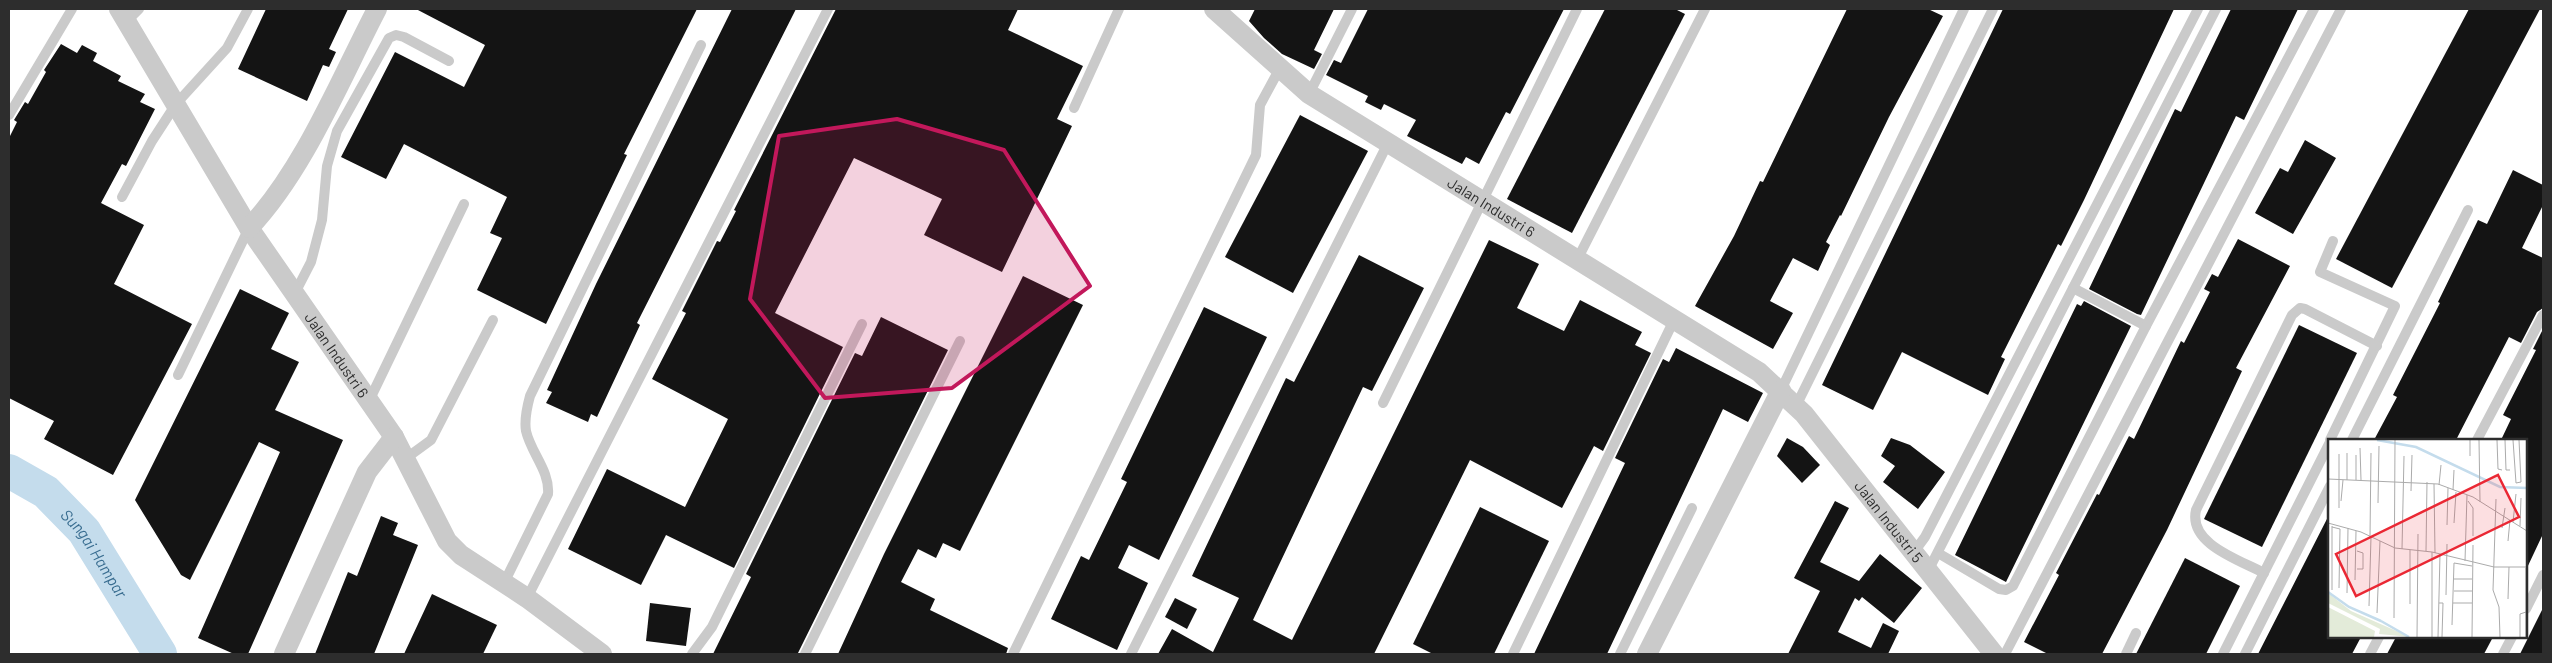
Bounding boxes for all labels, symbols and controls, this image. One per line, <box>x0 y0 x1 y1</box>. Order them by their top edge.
street label: Jalan Industri 6 <box>1444 173 1539 241</box>
street label: Jalan Industri 6 <box>301 309 373 401</box>
inset map <box>2328 439 2527 638</box>
street label: Jalan Industri 5 <box>1851 477 1927 566</box>
water label: Sungai Hampar <box>58 504 133 602</box>

